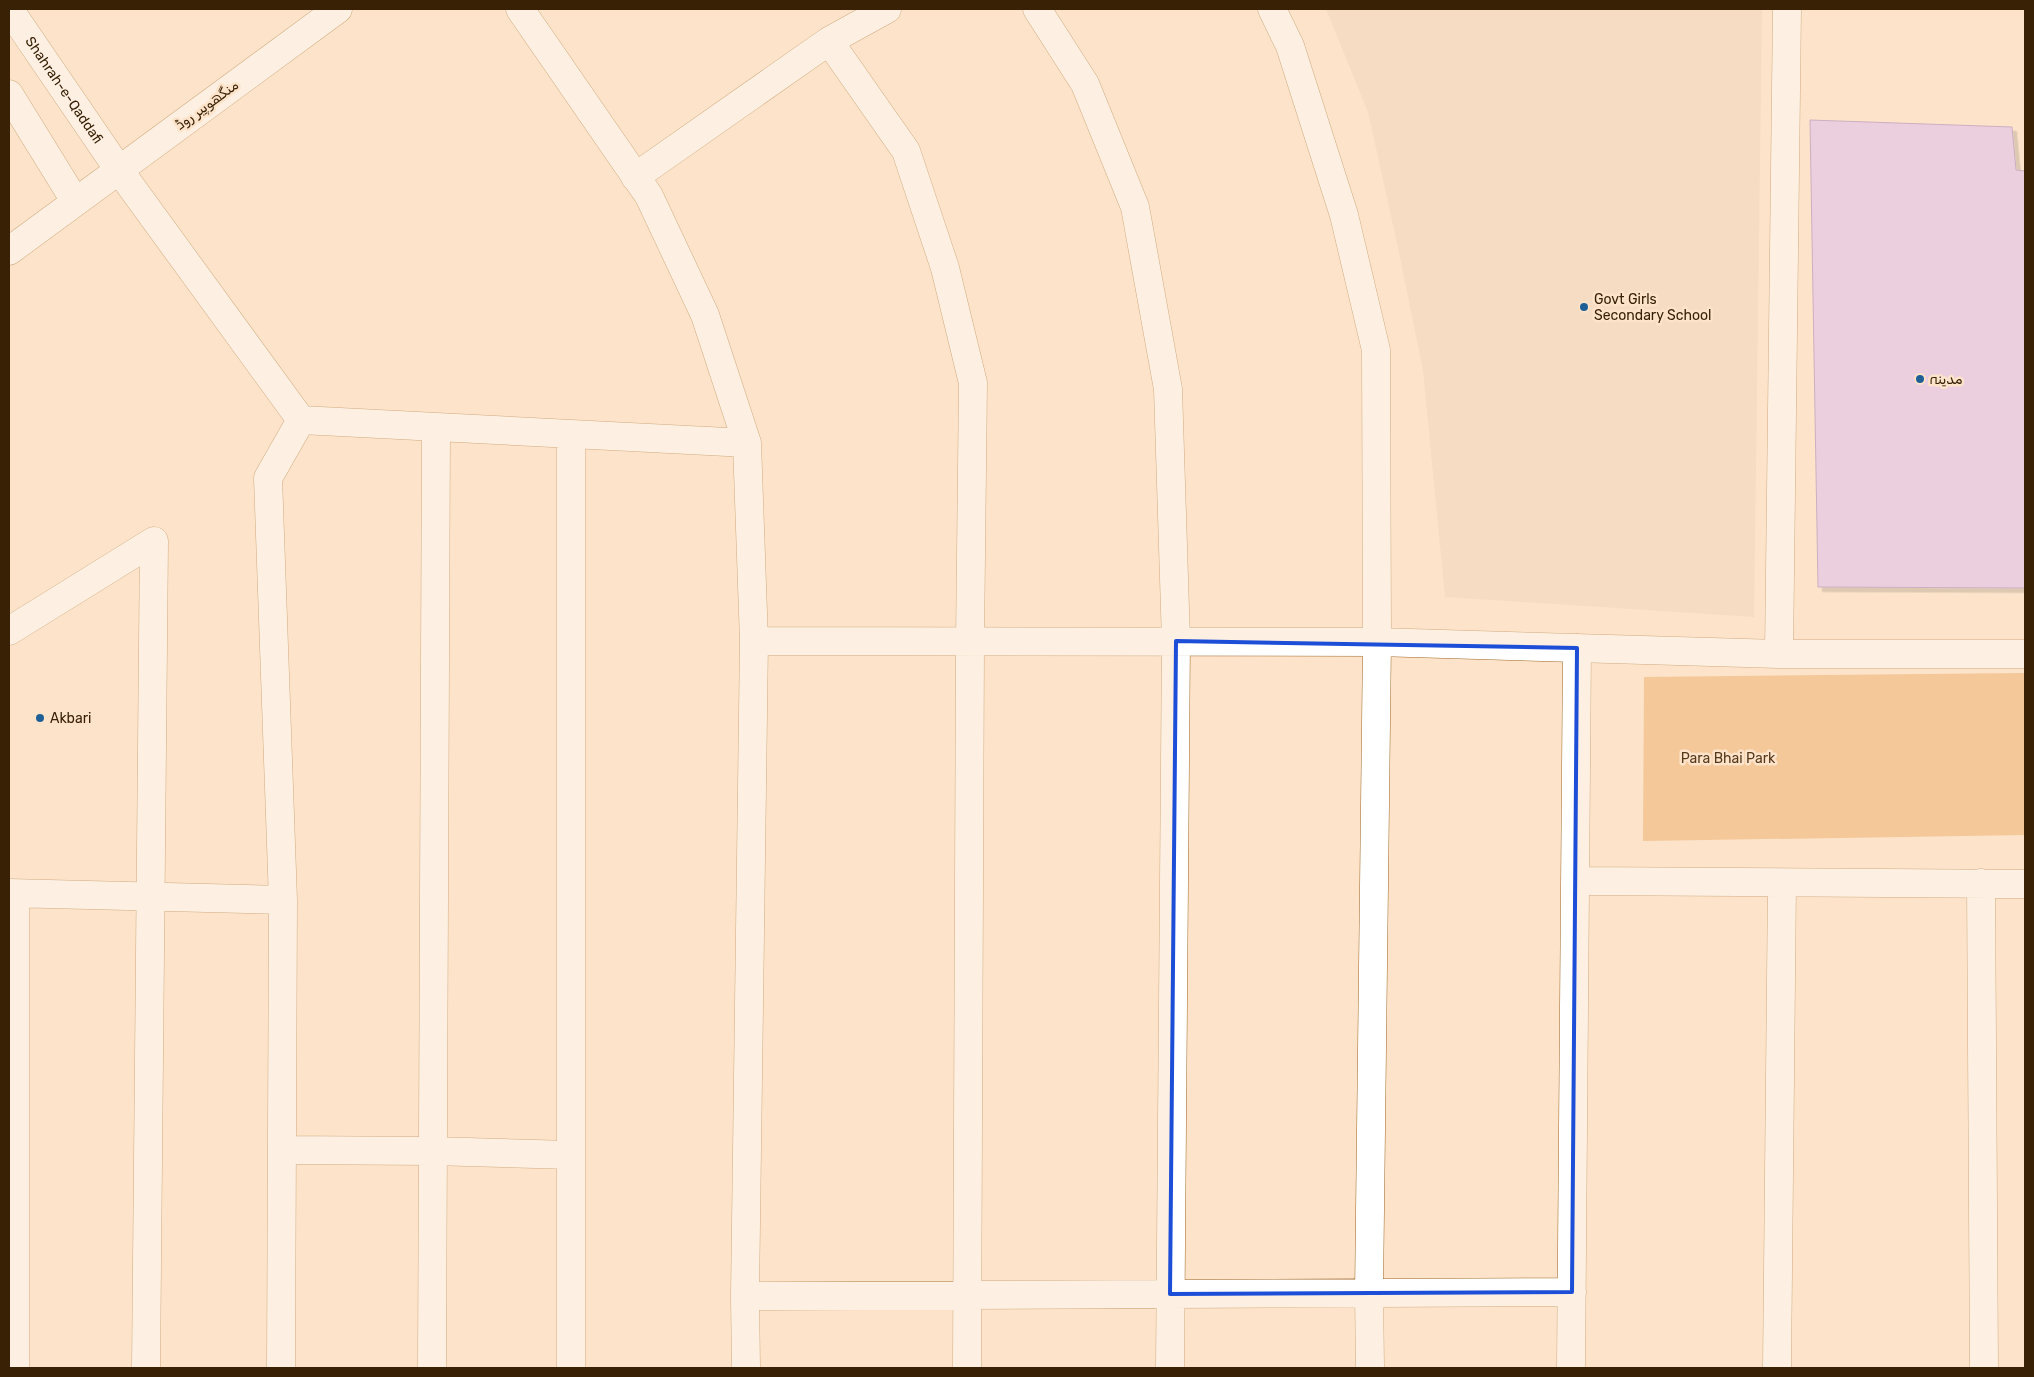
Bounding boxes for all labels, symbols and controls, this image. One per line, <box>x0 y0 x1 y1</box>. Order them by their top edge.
street label: Shahrah-e-Qaddafi <box>22 33 107 147</box>
street label: منگھوپیر روڈ <box>172 76 243 134</box>
place label: Govt Girls Secondary School <box>1594 291 1711 324</box>
marker: Govt Girls Secondary School <box>1578 301 1590 313</box>
place label: مدینہ <box>1930 371 1963 388</box>
marker: مدینہ <box>1914 373 1926 385</box>
place label: Akbari <box>50 710 91 727</box>
marker: Akbari <box>34 712 46 724</box>
park label: Para Bhai Park <box>1681 750 1776 767</box>

